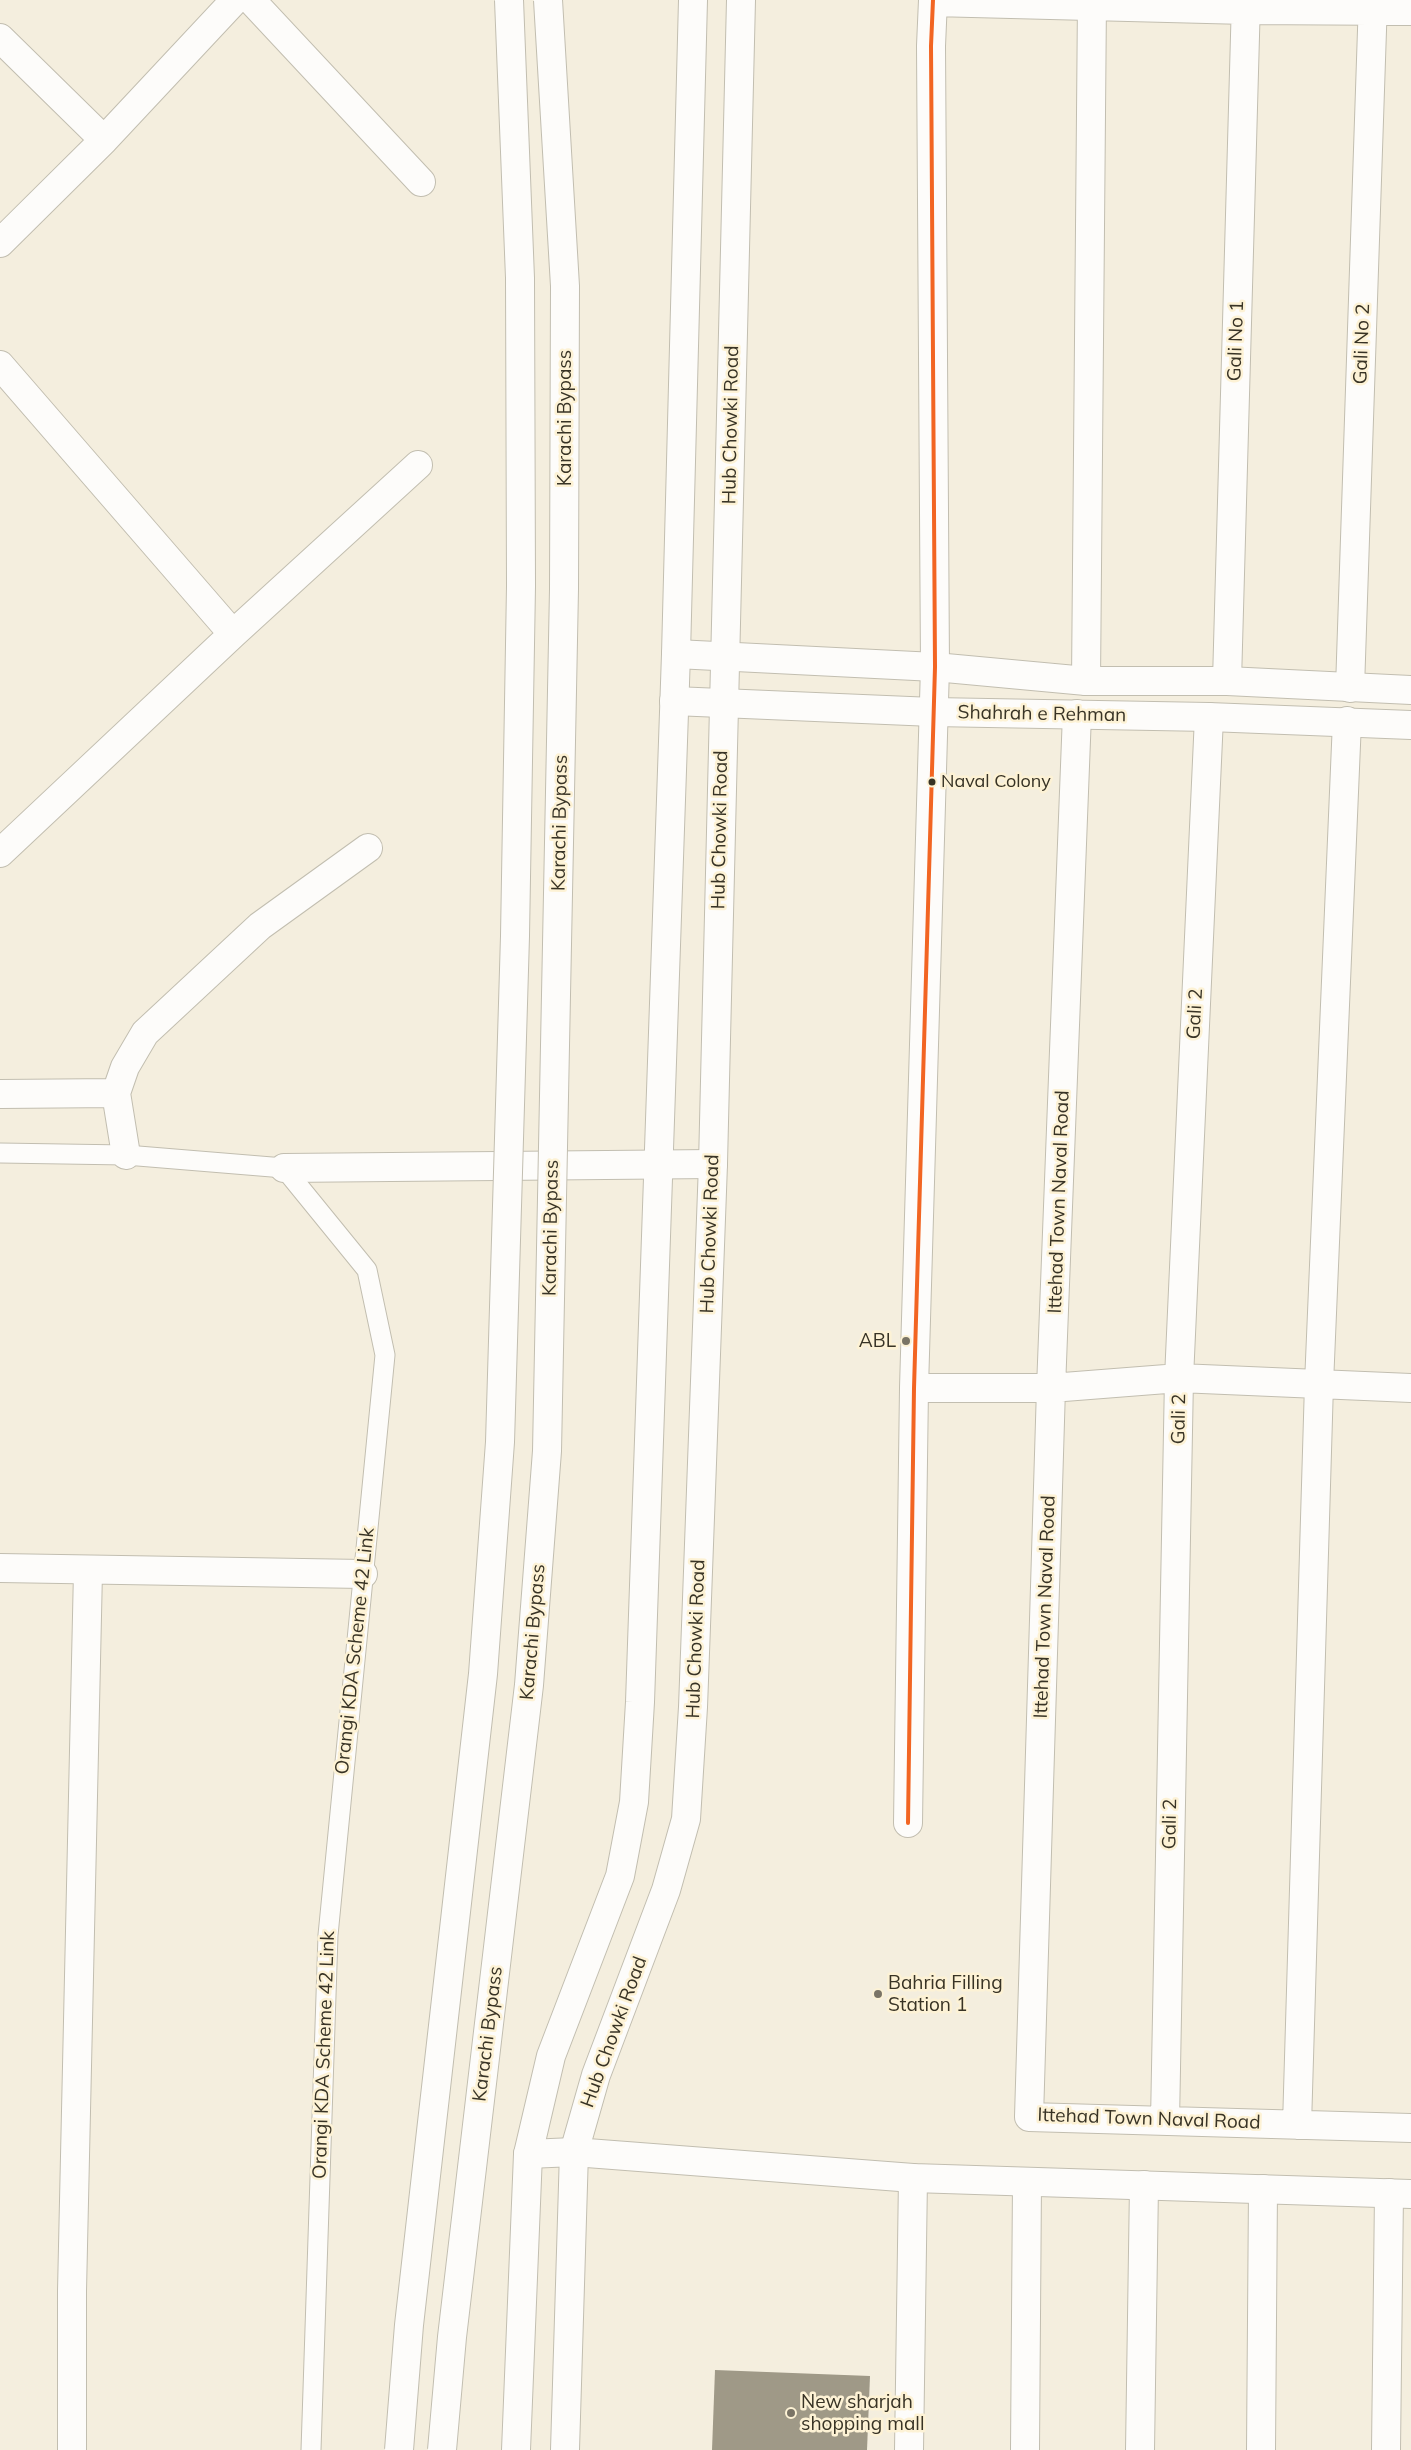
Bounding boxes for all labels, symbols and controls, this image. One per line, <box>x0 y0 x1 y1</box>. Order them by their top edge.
street label: Gali No 1 <box>1223 300 1249 382</box>
street label: Gali No 2 <box>1349 303 1375 385</box>
street label: Hub Chowki Road <box>718 345 744 505</box>
street label: Karachi Bypass <box>554 350 576 486</box>
street label: Shahrah e Rehman <box>957 701 1127 727</box>
street label: Hub Chowki Road <box>707 750 733 910</box>
street label: Karachi Bypass <box>547 755 573 891</box>
place label: Naval Colony <box>941 771 1051 793</box>
marker: Naval Colony <box>927 777 937 787</box>
street label: Gali 2 <box>1182 988 1208 1040</box>
street label: Ittehad Town Naval Road <box>1044 1090 1074 1314</box>
street label: Hub Chowki Road <box>696 1154 724 1314</box>
street label: Karachi Bypass <box>538 1160 564 1296</box>
place label: ABL <box>859 1330 896 1352</box>
marker: ABL <box>900 1335 912 1347</box>
street label: Gali 2 <box>1167 1393 1191 1445</box>
street label: Ittehad Town Naval Road <box>1030 1495 1060 1719</box>
street label: Orangi KDA Scheme 42 Link <box>331 1526 379 1776</box>
street label: Hub Chowki Road <box>682 1559 710 1719</box>
street label: Karachi Bypass <box>516 1563 550 1701</box>
street label: Gali 2 <box>1158 1798 1182 1850</box>
street label: Orangi KDA Scheme 42 Link <box>308 1931 340 2179</box>
street label: Hub Chowki Road <box>576 1953 652 2111</box>
street label: Karachi Bypass <box>468 1965 508 2103</box>
place label: Bahria Filling Station 1 <box>888 1972 1003 2016</box>
marker: Bahria Filling Station 1 <box>872 1988 884 2000</box>
street label: Ittehad Town Naval Road <box>1037 2104 1261 2134</box>
place label: New sharjah shopping mall <box>801 2391 924 2435</box>
marker: New sharjah shopping mall <box>785 2407 797 2419</box>

